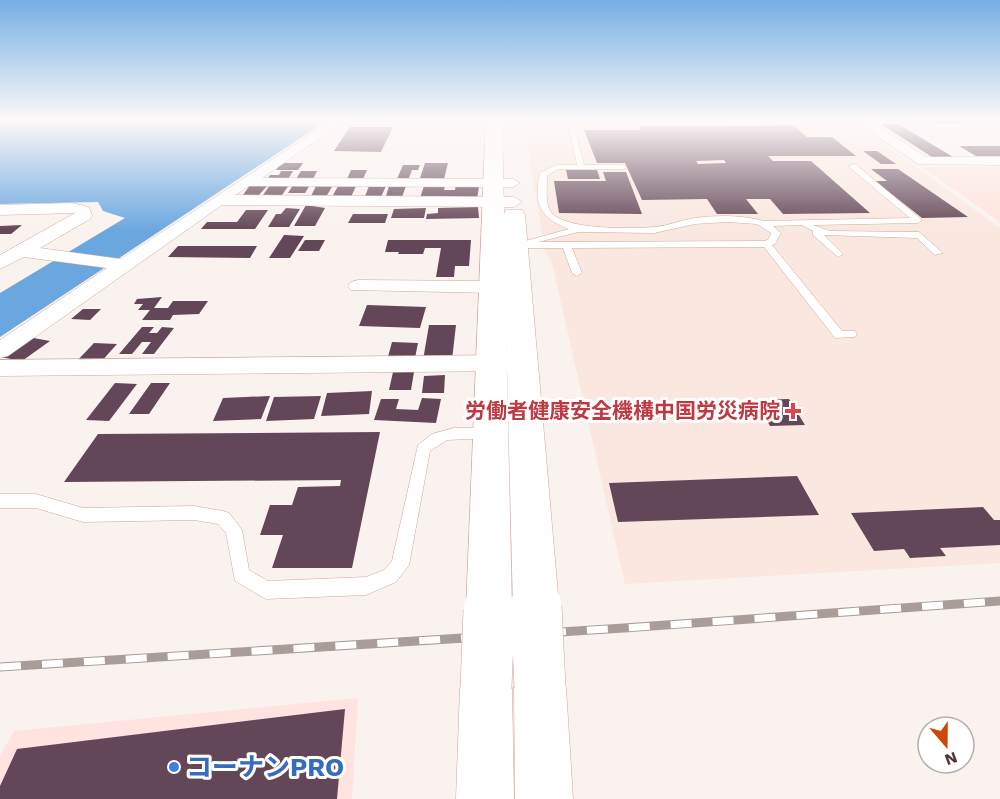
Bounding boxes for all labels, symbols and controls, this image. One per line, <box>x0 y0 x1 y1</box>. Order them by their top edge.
place label: 労働者健康安全機構中国労災病院 <box>465 398 780 423</box>
marker: 労働者健康安全機構中国労災病院 <box>784 402 802 420</box>
north arrow <box>916 715 976 775</box>
text: N <box>942 748 960 770</box>
place label: コーナンPRO <box>186 752 344 782</box>
marker: コーナンPRO <box>167 760 181 774</box>

